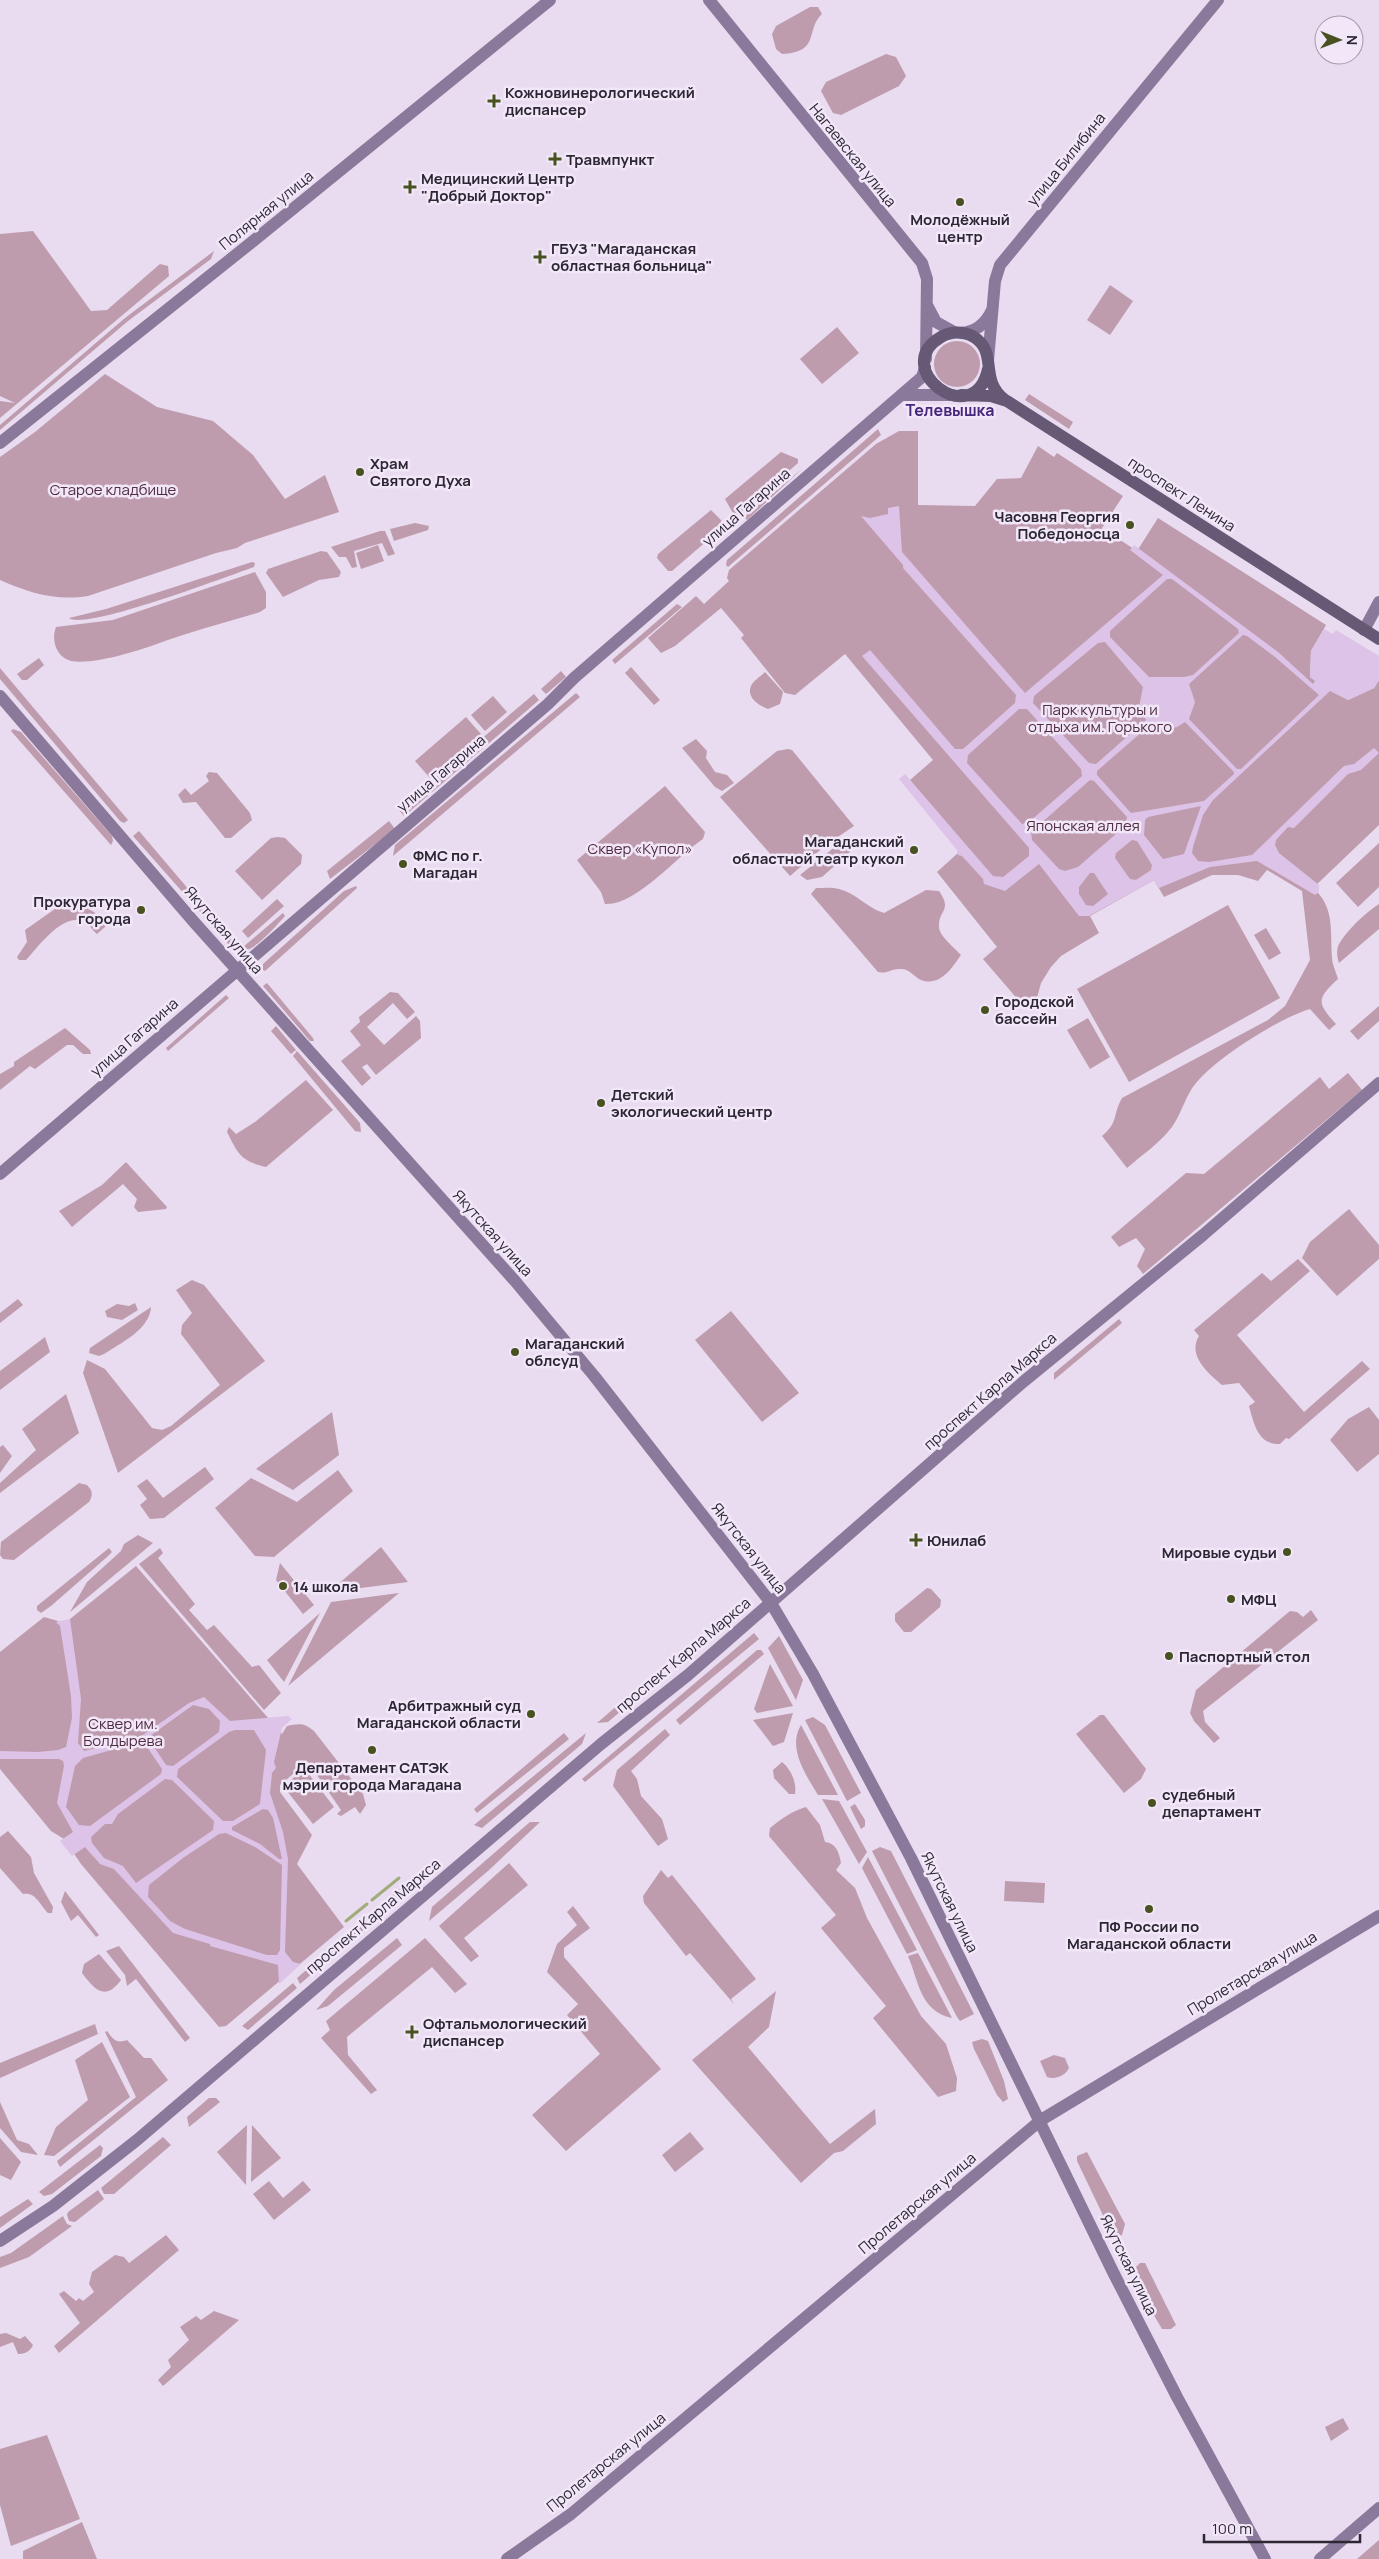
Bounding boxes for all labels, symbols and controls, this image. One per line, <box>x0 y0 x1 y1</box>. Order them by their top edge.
north arrow <box>1314 15 1364 65</box>
text: N <box>1343 35 1362 45</box>
place label: Кожновинерологический диспансер <box>505 82 695 120</box>
marker: Кожновинерологический диспансер <box>487 94 501 108</box>
street label: Нагаевская улица <box>805 99 901 211</box>
street label: улица Билибина <box>1022 108 1110 210</box>
place label: Травмпункт <box>566 149 654 170</box>
marker: Травмпункт <box>548 152 562 166</box>
street label: Полярная улица <box>214 165 318 255</box>
place label: Медицинский Центр "Добрый Доктор" <box>421 168 575 206</box>
marker: Медицинский Центр "Добрый Доктор" <box>403 180 417 194</box>
marker: Молодёжный центр <box>954 196 966 208</box>
place label: Молодёжный центр <box>910 209 1010 247</box>
place label: ГБУЗ "Магаданская областная больница" <box>551 238 712 276</box>
marker: ГБУЗ "Магаданская областная больница" <box>533 250 547 264</box>
district label: Телевышка <box>906 399 994 421</box>
street label: проспект Ленина <box>1124 451 1240 537</box>
place label: Храм Святого Духа <box>370 453 471 491</box>
street label: улица Гагарина <box>698 463 794 551</box>
marker: Храм Святого Духа <box>354 466 366 478</box>
park label: Старое кладбище <box>50 479 177 500</box>
place label: Часовня Георгия Победоносца <box>994 506 1120 544</box>
marker: Часовня Георгия Победоносца <box>1124 519 1136 531</box>
park label: Парк культуры и отдыха им. Горького <box>1028 699 1172 737</box>
street label: улица Гагарина <box>392 730 490 816</box>
park label: Японская аллея <box>1026 815 1140 836</box>
place label: Магаданский областной театр кукол <box>732 831 904 869</box>
park label: Сквер «Купол» <box>587 838 693 859</box>
marker: Магаданский областной театр кукол <box>908 844 920 856</box>
place label: ФМС по г. Магадан <box>413 845 483 883</box>
marker: ФМС по г. Магадан <box>397 858 409 870</box>
street label: Якутская улица <box>180 882 268 978</box>
place label: Прокуратура города <box>33 891 131 929</box>
marker: Прокуратура города <box>135 904 147 916</box>
place label: Городской бассейн <box>995 991 1074 1029</box>
street label: улица Гагарина <box>86 993 182 1081</box>
marker: Городской бассейн <box>979 1004 991 1016</box>
place label: Детский экологический центр <box>611 1084 772 1122</box>
marker: Детский экологический центр <box>595 1097 607 1109</box>
street label: Якутская улица <box>448 1185 538 1281</box>
street label: проспект Карла Маркса <box>919 1327 1061 1455</box>
place label: Магаданский облсуд <box>525 1333 625 1371</box>
marker: Магаданский облсуд <box>509 1346 521 1358</box>
street label: Якутская улица <box>707 1498 791 1598</box>
place label: Юнилаб <box>927 1530 986 1551</box>
marker: Юнилаб <box>909 1533 923 1547</box>
place label: Мировые судьи <box>1162 1542 1277 1563</box>
marker: Мировые судьи <box>1281 1546 1293 1558</box>
place label: 14 школа <box>293 1576 358 1597</box>
marker: 14 школа <box>277 1580 289 1592</box>
place label: МФЦ <box>1241 1589 1277 1610</box>
street label: проспект Карла Маркса <box>611 1592 755 1718</box>
marker: МФЦ <box>1225 1593 1237 1605</box>
place label: Паспортный стол <box>1179 1646 1310 1667</box>
marker: Паспортный стол <box>1163 1650 1175 1662</box>
place label: Арбитражный суд Магаданской области <box>357 1695 521 1733</box>
marker: Арбитражный суд Магаданской области <box>525 1708 537 1720</box>
park label: Сквер им. Болдырева <box>83 1713 163 1751</box>
marker: Департамент САТЭК мэрии города Магадана <box>366 1744 378 1756</box>
place label: Департамент САТЭК мэрии города Магадана <box>282 1757 462 1795</box>
place label: судебный департамент <box>1162 1784 1261 1822</box>
marker: судебный департамент <box>1146 1797 1158 1809</box>
street label: Якутская улица <box>916 1848 984 1956</box>
street label: проспект Карла Маркса <box>301 1853 445 1979</box>
marker: ПФ России по Магаданской области <box>1143 1903 1155 1915</box>
place label: ПФ России по Магаданской области <box>1067 1916 1231 1954</box>
street label: Пролетарская улица <box>1183 1926 1321 2020</box>
place label: Офтальмологический диспансер <box>423 2013 587 2051</box>
marker: Офтальмологический диспансер <box>405 2025 419 2039</box>
street label: Пролетарская улица <box>854 2147 980 2259</box>
street label: Якутская улица <box>1095 2211 1163 2319</box>
street label: Пролетарская улица <box>542 2407 670 2517</box>
scale bar <box>1204 2512 1360 2544</box>
text: 100 m <box>1212 2518 1252 2539</box>

